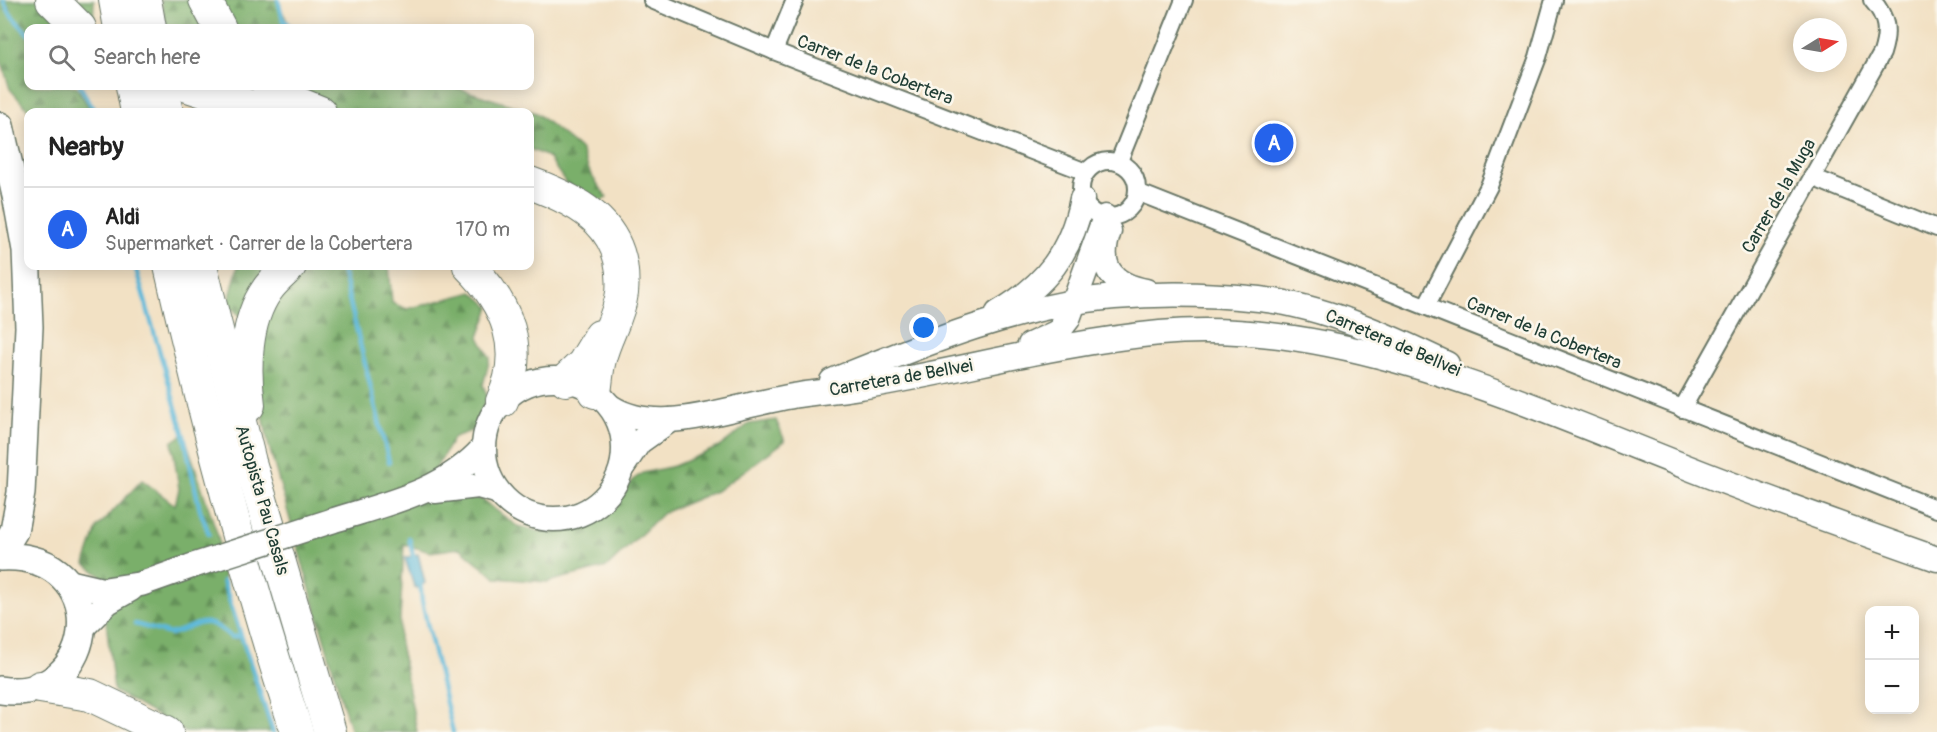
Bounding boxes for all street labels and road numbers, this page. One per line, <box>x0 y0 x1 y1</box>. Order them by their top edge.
street label: Carrer de la Cobertera <box>794 30 956 110</box>
street label: Carrer de la Muga <box>1737 134 1821 258</box>
street label: Carrer de la Cobertera <box>1463 291 1625 375</box>
street label: Carretera de Bellvei <box>1322 304 1464 382</box>
street label: Carretera de Bellvei <box>827 354 975 402</box>
street label: Autopista Pau Casals <box>230 422 294 578</box>

